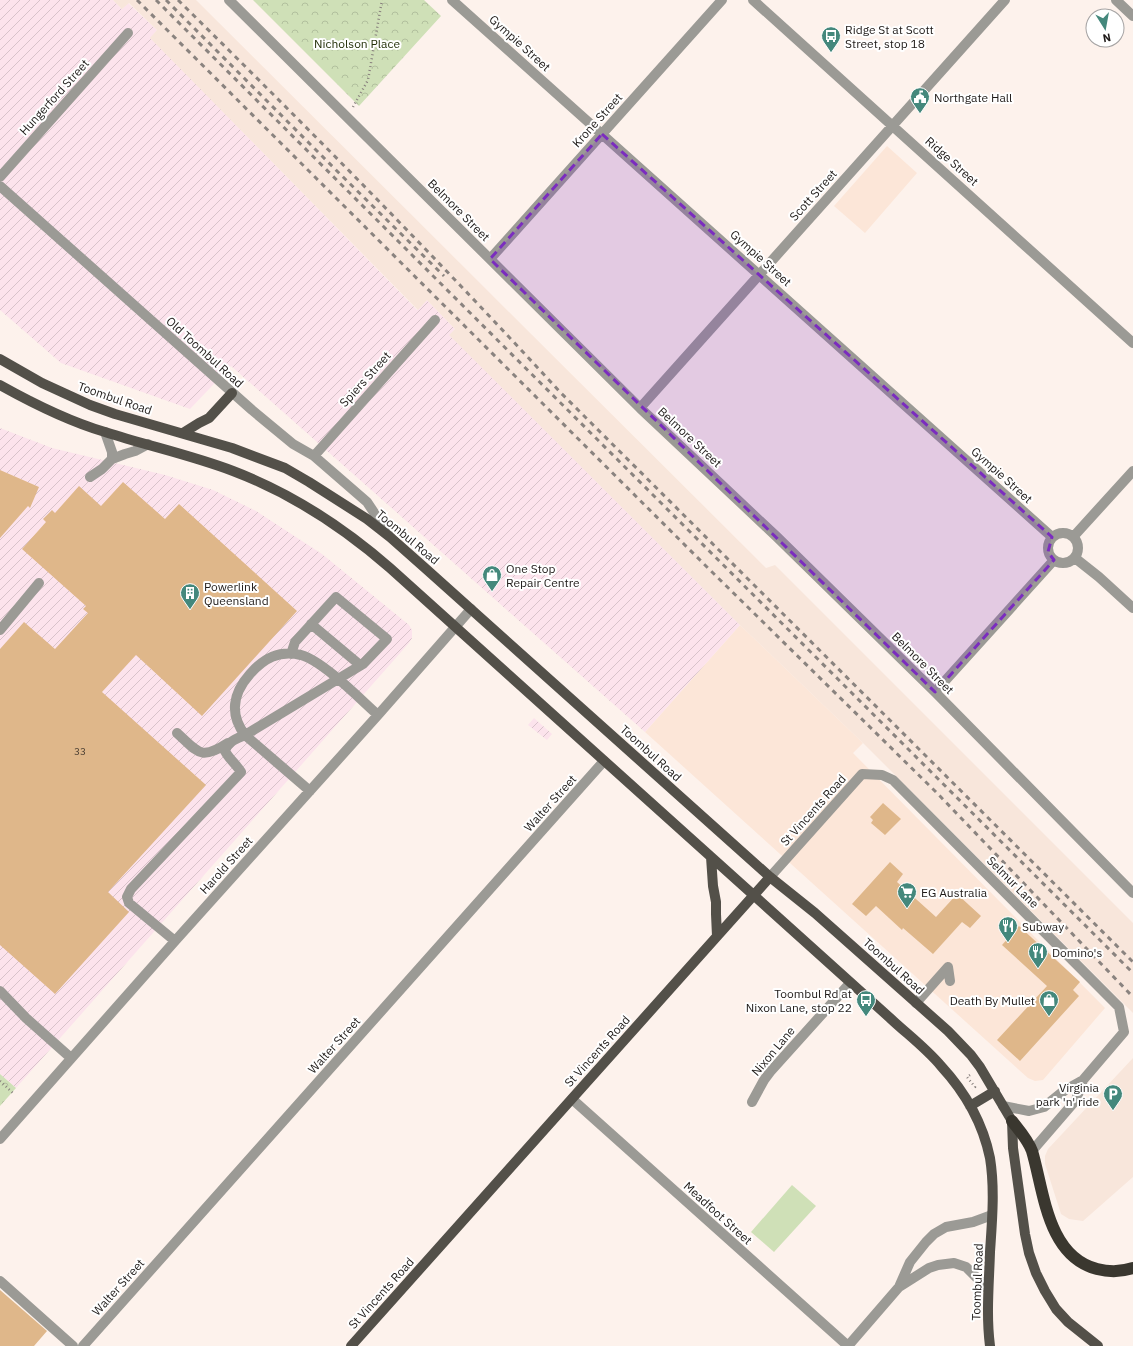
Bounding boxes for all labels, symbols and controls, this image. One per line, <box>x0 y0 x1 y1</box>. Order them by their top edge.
north arrow <box>1085 8 1125 48</box>
street label: Gympie Street <box>486 12 554 74</box>
place label: Ridge St at Scott Street, stop 18 <box>845 22 934 51</box>
bus stop icon: Ridge St at Scott Street, stop 18 <box>820 25 842 53</box>
text: N <box>1102 30 1112 45</box>
park label: Nicholson Place <box>314 36 400 51</box>
street label: Hungerford Street <box>16 56 92 138</box>
public building icon: Northgate Hall <box>909 86 931 114</box>
street label: Krone Street <box>569 90 625 150</box>
place label: Northgate Hall <box>934 90 1012 105</box>
street label: Ridge Street <box>922 133 982 189</box>
street label: Scott Street <box>786 166 840 224</box>
street label: Belmore Street <box>425 176 493 244</box>
street label: Gympie Street <box>727 227 795 289</box>
street label: Old Toombul Road <box>163 313 247 391</box>
street label: Spiers Street <box>336 348 394 410</box>
street label: Toombul Road <box>76 378 154 418</box>
street label: Belmore Street <box>655 404 725 470</box>
street label: Gympie Street <box>968 444 1036 506</box>
street label: Toombul Road <box>374 506 442 568</box>
place label: One Stop Repair Centre <box>506 561 580 590</box>
shop icon: One Stop Repair Centre <box>481 564 503 592</box>
place label: Powerlink Queensland <box>204 579 269 608</box>
building icon: Powerlink Queensland <box>179 582 201 610</box>
street label: Belmore Street <box>889 629 957 697</box>
street label: Toombul Road <box>617 722 685 784</box>
house number: 33 <box>74 745 86 758</box>
street label: St Vincents Road <box>777 771 849 849</box>
street label: Walter Street <box>521 772 579 834</box>
street label: Harold Street <box>196 833 256 897</box>
street label: Selmur Lane <box>984 853 1042 911</box>
supermarket icon: EG Australia <box>896 881 918 909</box>
place label: EG Australia <box>921 885 988 900</box>
restaurant icon: Subway <box>997 915 1019 943</box>
place label: Subway <box>1022 919 1064 934</box>
street label: Toombul Road <box>860 935 928 997</box>
restaurant icon: Domino's <box>1027 941 1049 969</box>
place label: Domino's <box>1052 945 1102 960</box>
place label: Toombul Rd at Nixon Lane, stop 22 <box>746 986 852 1015</box>
bus stop icon: Toombul Rd at Nixon Lane, stop 22 <box>855 989 877 1017</box>
shop icon: Death By Mullet <box>1038 989 1060 1017</box>
place label: Death By Mullet <box>950 993 1035 1008</box>
street label: St Vincents Road <box>561 1012 633 1090</box>
street label: Walter Street <box>305 1014 363 1076</box>
street label: Nixon Lane <box>748 1023 798 1079</box>
place label: Virginia park 'n' ride <box>1036 1080 1100 1109</box>
parking icon: Virginia park 'n' ride <box>1102 1083 1124 1111</box>
street label: Meadfoot Street <box>681 1178 755 1248</box>
street label: Toombul Road <box>968 1243 986 1321</box>
street label: St Vincents Road <box>345 1254 417 1332</box>
street label: Walter Street <box>89 1256 147 1318</box>

